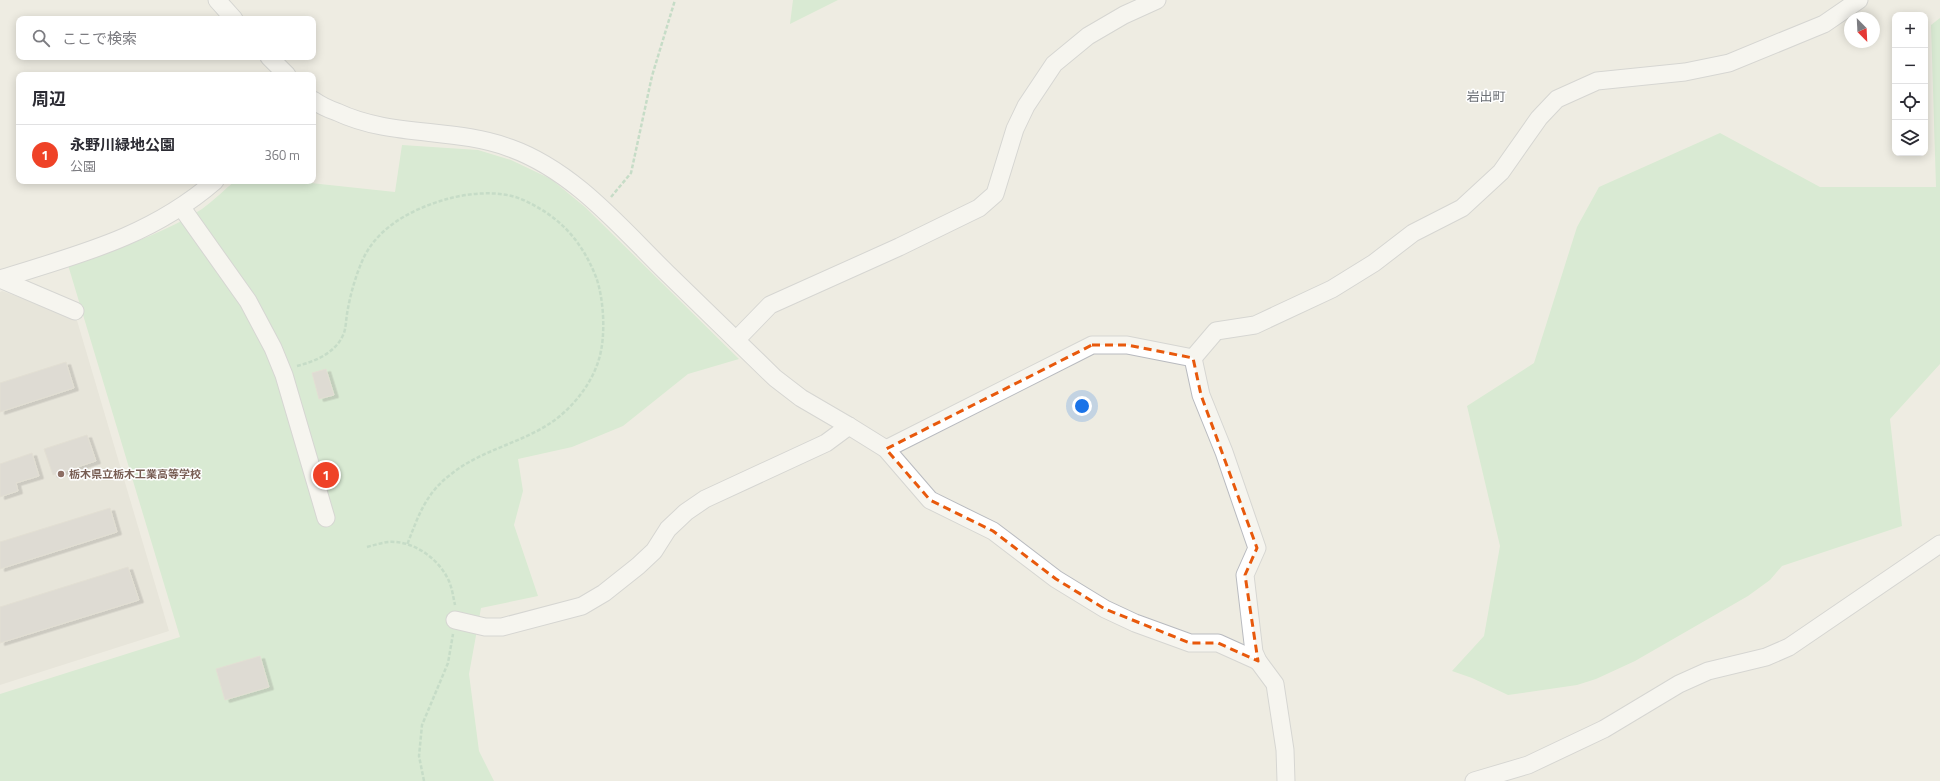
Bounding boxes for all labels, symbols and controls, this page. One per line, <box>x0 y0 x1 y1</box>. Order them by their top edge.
north arrow <box>1844 12 1880 48</box>
map controls <box>1892 12 1928 156</box>
button: + <box>1892 12 1928 48</box>
search box <box>16 16 316 60</box>
icon: search <box>30 27 52 49</box>
text: ここで検索 <box>62 27 137 50</box>
button: − <box>1892 48 1928 84</box>
button: locate <box>1892 84 1928 120</box>
text: 周辺 <box>32 86 66 112</box>
district label: 岩出町 <box>1466 86 1506 106</box>
button: layers <box>1892 120 1928 156</box>
text: 永野川緑地公園 <box>70 133 175 156</box>
text: 1 <box>41 145 49 165</box>
text: 360 m <box>264 145 300 165</box>
text: 公園 <box>70 156 96 176</box>
your location <box>1072 396 1092 416</box>
pin: 1 <box>313 460 339 490</box>
place label: 栃木県立栃木工業高等学校 <box>69 466 201 482</box>
marker: 栃木県立栃木工業高等学校 <box>56 469 66 479</box>

